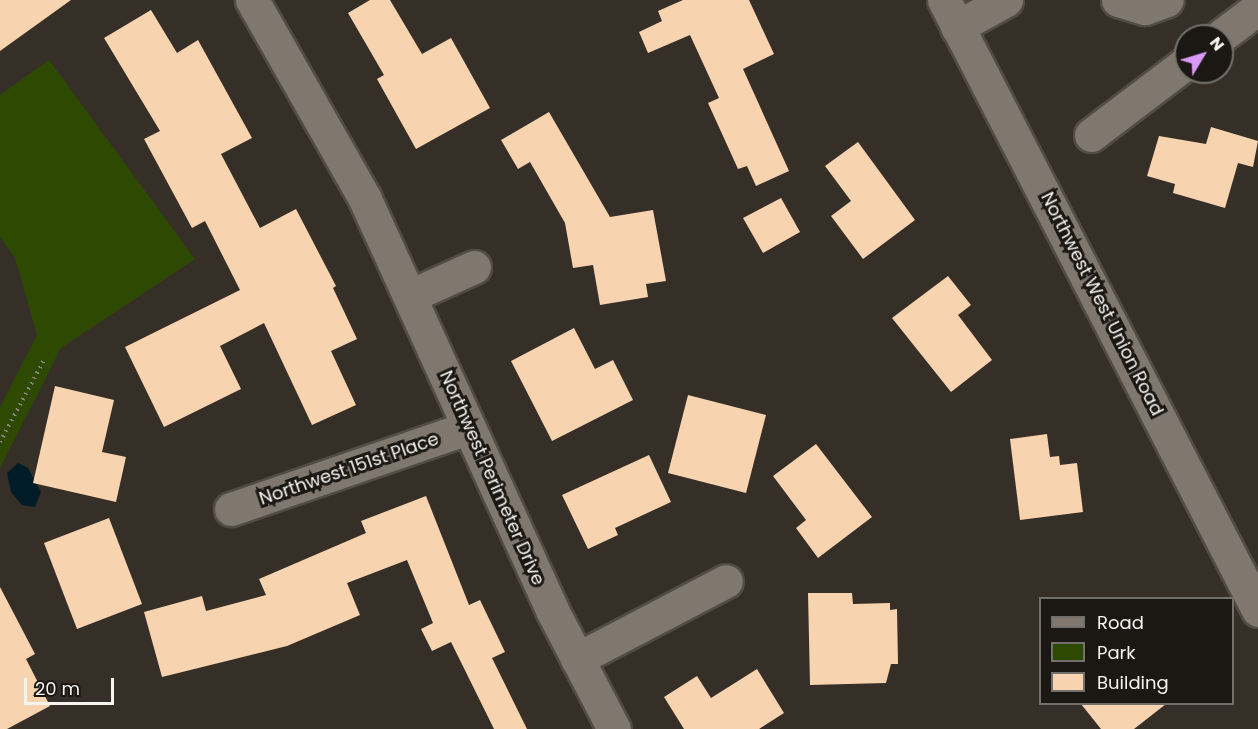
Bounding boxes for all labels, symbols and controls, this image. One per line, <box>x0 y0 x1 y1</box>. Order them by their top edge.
north arrow <box>1174 24 1234 84</box>
text: N <box>1204 32 1230 56</box>
street label: Northwest West Union Road <box>1036 189 1168 419</box>
street label: Northwest Perimeter Drive <box>435 367 549 589</box>
street label: Northwest 151st Place <box>256 428 442 510</box>
legend <box>1039 597 1234 705</box>
text: Road <box>1097 610 1144 635</box>
text: Park <box>1097 640 1136 665</box>
scale bar <box>27 666 117 704</box>
text: Building <box>1097 670 1169 695</box>
text: 20 m <box>35 676 80 701</box>

